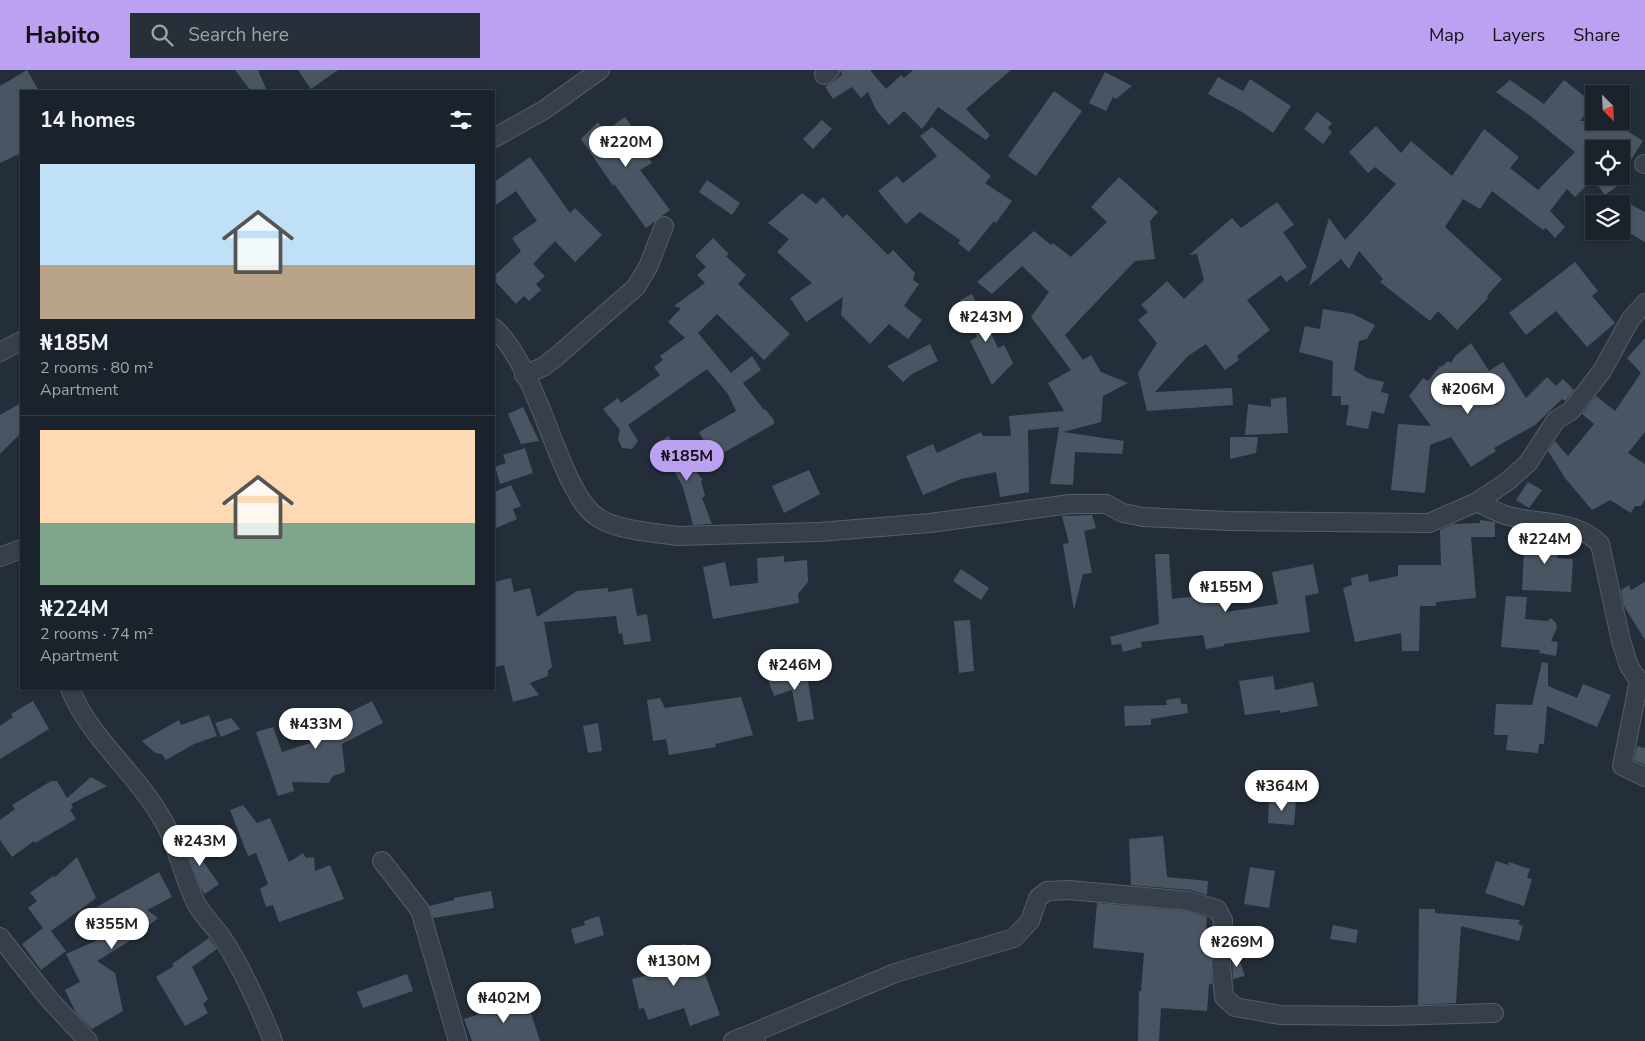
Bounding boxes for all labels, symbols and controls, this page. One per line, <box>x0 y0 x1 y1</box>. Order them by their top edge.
search box <box>130 13 480 58</box>
text: Habito <box>25 19 100 51</box>
icon: search <box>148 21 176 49</box>
text: Search here <box>188 22 289 48</box>
text: Map <box>1429 23 1464 47</box>
text: Layers <box>1492 23 1545 47</box>
text: Share <box>1573 23 1620 47</box>
north arrow <box>1585 85 1630 130</box>
map controls <box>1585 85 1630 240</box>
text: 14 homes <box>40 106 135 134</box>
icon: filters <box>447 106 475 134</box>
pin: ₦220M <box>591 126 661 168</box>
text: ₦220M <box>600 131 652 153</box>
button: locate <box>1585 140 1630 185</box>
button: layers <box>1585 195 1630 240</box>
icon: home <box>213 197 303 287</box>
pin: ₦243M <box>951 300 1021 343</box>
text: ₦243M <box>960 306 1012 328</box>
text: ₦185M <box>40 329 109 357</box>
text: 2 rooms · 80 m² <box>40 357 153 379</box>
pin: ₦206M <box>1433 372 1503 415</box>
text: ₦206M <box>1442 378 1494 400</box>
text: Apartment <box>40 379 118 401</box>
pin: ₦185M <box>652 440 722 482</box>
text: ₦185M <box>661 445 713 467</box>
icon: home <box>213 462 303 552</box>
pin: ₦224M <box>1510 522 1580 565</box>
text: ₦224M <box>1519 528 1571 550</box>
pin: ₦155M <box>1191 570 1261 613</box>
text: ₦155M <box>1200 576 1252 598</box>
text: ₦224M <box>40 595 109 623</box>
text: 2 rooms · 74 m² <box>40 623 153 645</box>
text: Apartment <box>40 645 118 667</box>
pin: ₦246M <box>760 648 830 691</box>
text: ₦246M <box>769 654 821 676</box>
pin: ₦433M <box>281 708 351 750</box>
text: ₦433M <box>290 713 342 735</box>
pin: ₦364M <box>1247 770 1317 812</box>
text: ₦364M <box>1256 775 1308 797</box>
pin: ₦243M <box>165 824 235 867</box>
text: ₦243M <box>174 830 226 852</box>
pin: ₦355M <box>77 908 147 950</box>
text: ₦355M <box>86 913 138 935</box>
pin: ₦269M <box>1202 926 1272 968</box>
text: ₦269M <box>1211 931 1263 953</box>
pin: ₦130M <box>639 944 709 987</box>
text: ₦130M <box>648 950 700 972</box>
pin: ₦402M <box>469 982 539 1024</box>
text: ₦402M <box>478 987 530 1009</box>

